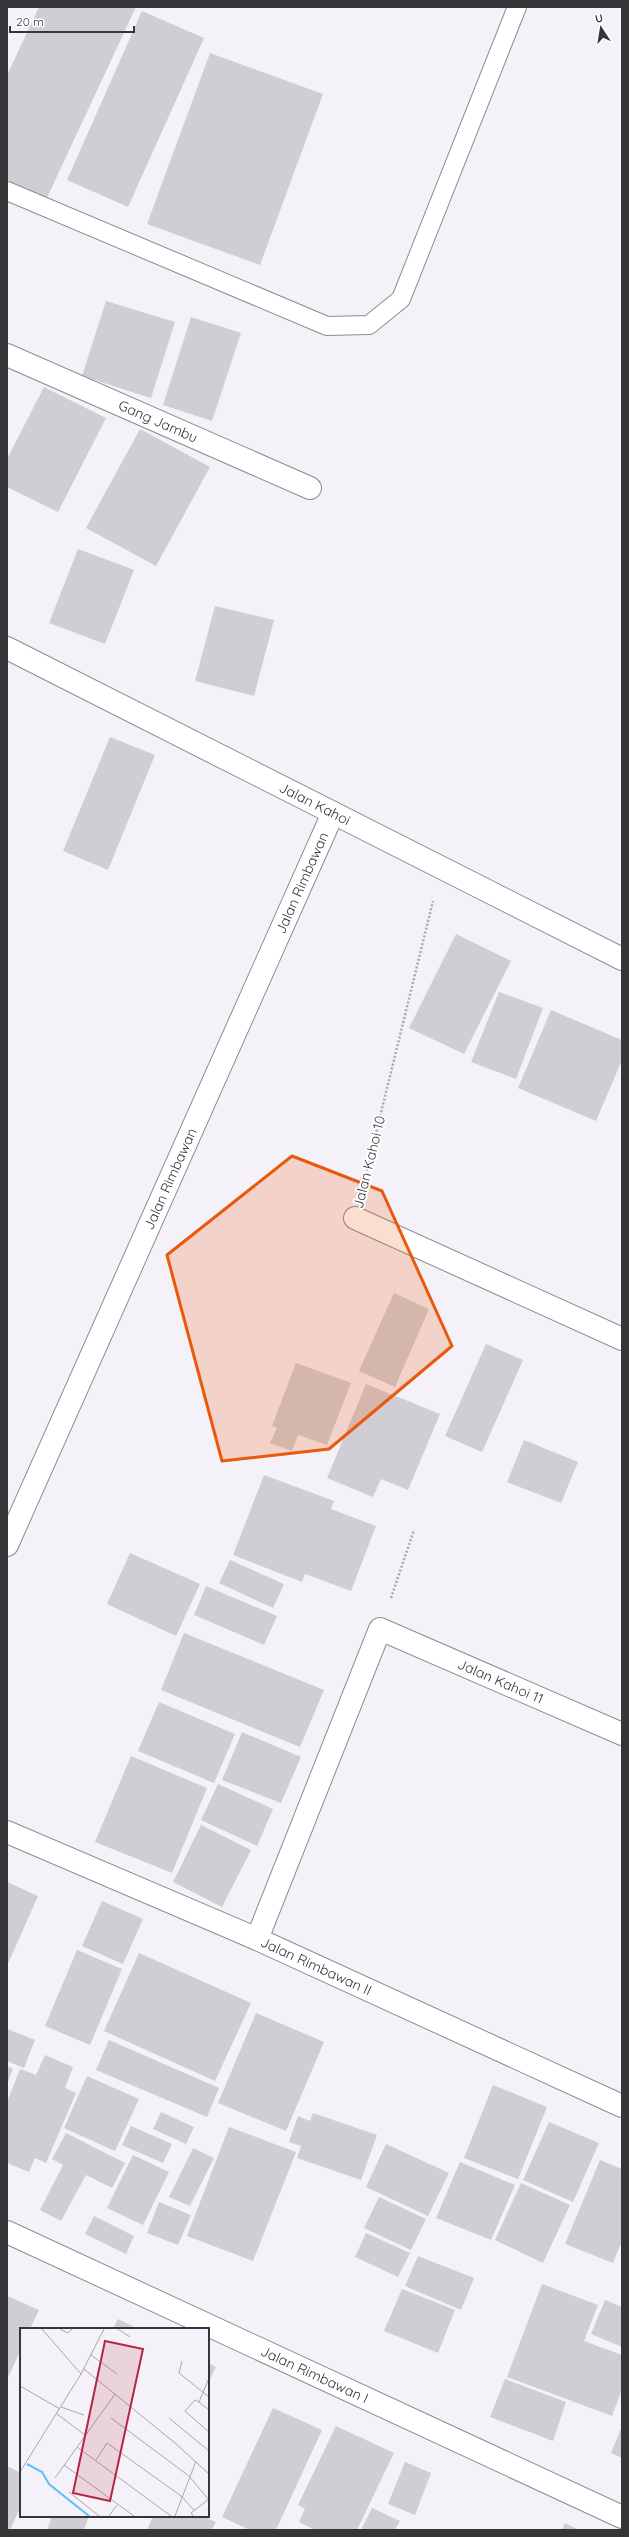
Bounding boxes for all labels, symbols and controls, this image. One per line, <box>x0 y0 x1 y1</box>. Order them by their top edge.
scale bar <box>10 8 134 34</box>
north arrow <box>581 8 621 48</box>
text: U <box>594 11 604 26</box>
text: 20 m <box>16 14 44 29</box>
street label: Gang Jambu <box>116 396 201 447</box>
street label: Jalan Kahoi <box>276 778 354 829</box>
street label: Jalan Rimbawan <box>271 829 332 936</box>
street label: Jalan Kahoi 10 <box>349 1114 389 1210</box>
street label: Jalan Rimbawan <box>140 1125 201 1232</box>
street label: Jalan Kahoi 11 <box>455 1655 546 1708</box>
street label: Jalan Rimbawan II <box>258 1933 375 1999</box>
inset map <box>20 2328 209 2517</box>
street label: Jalan Rimbawan I <box>258 2342 371 2407</box>

